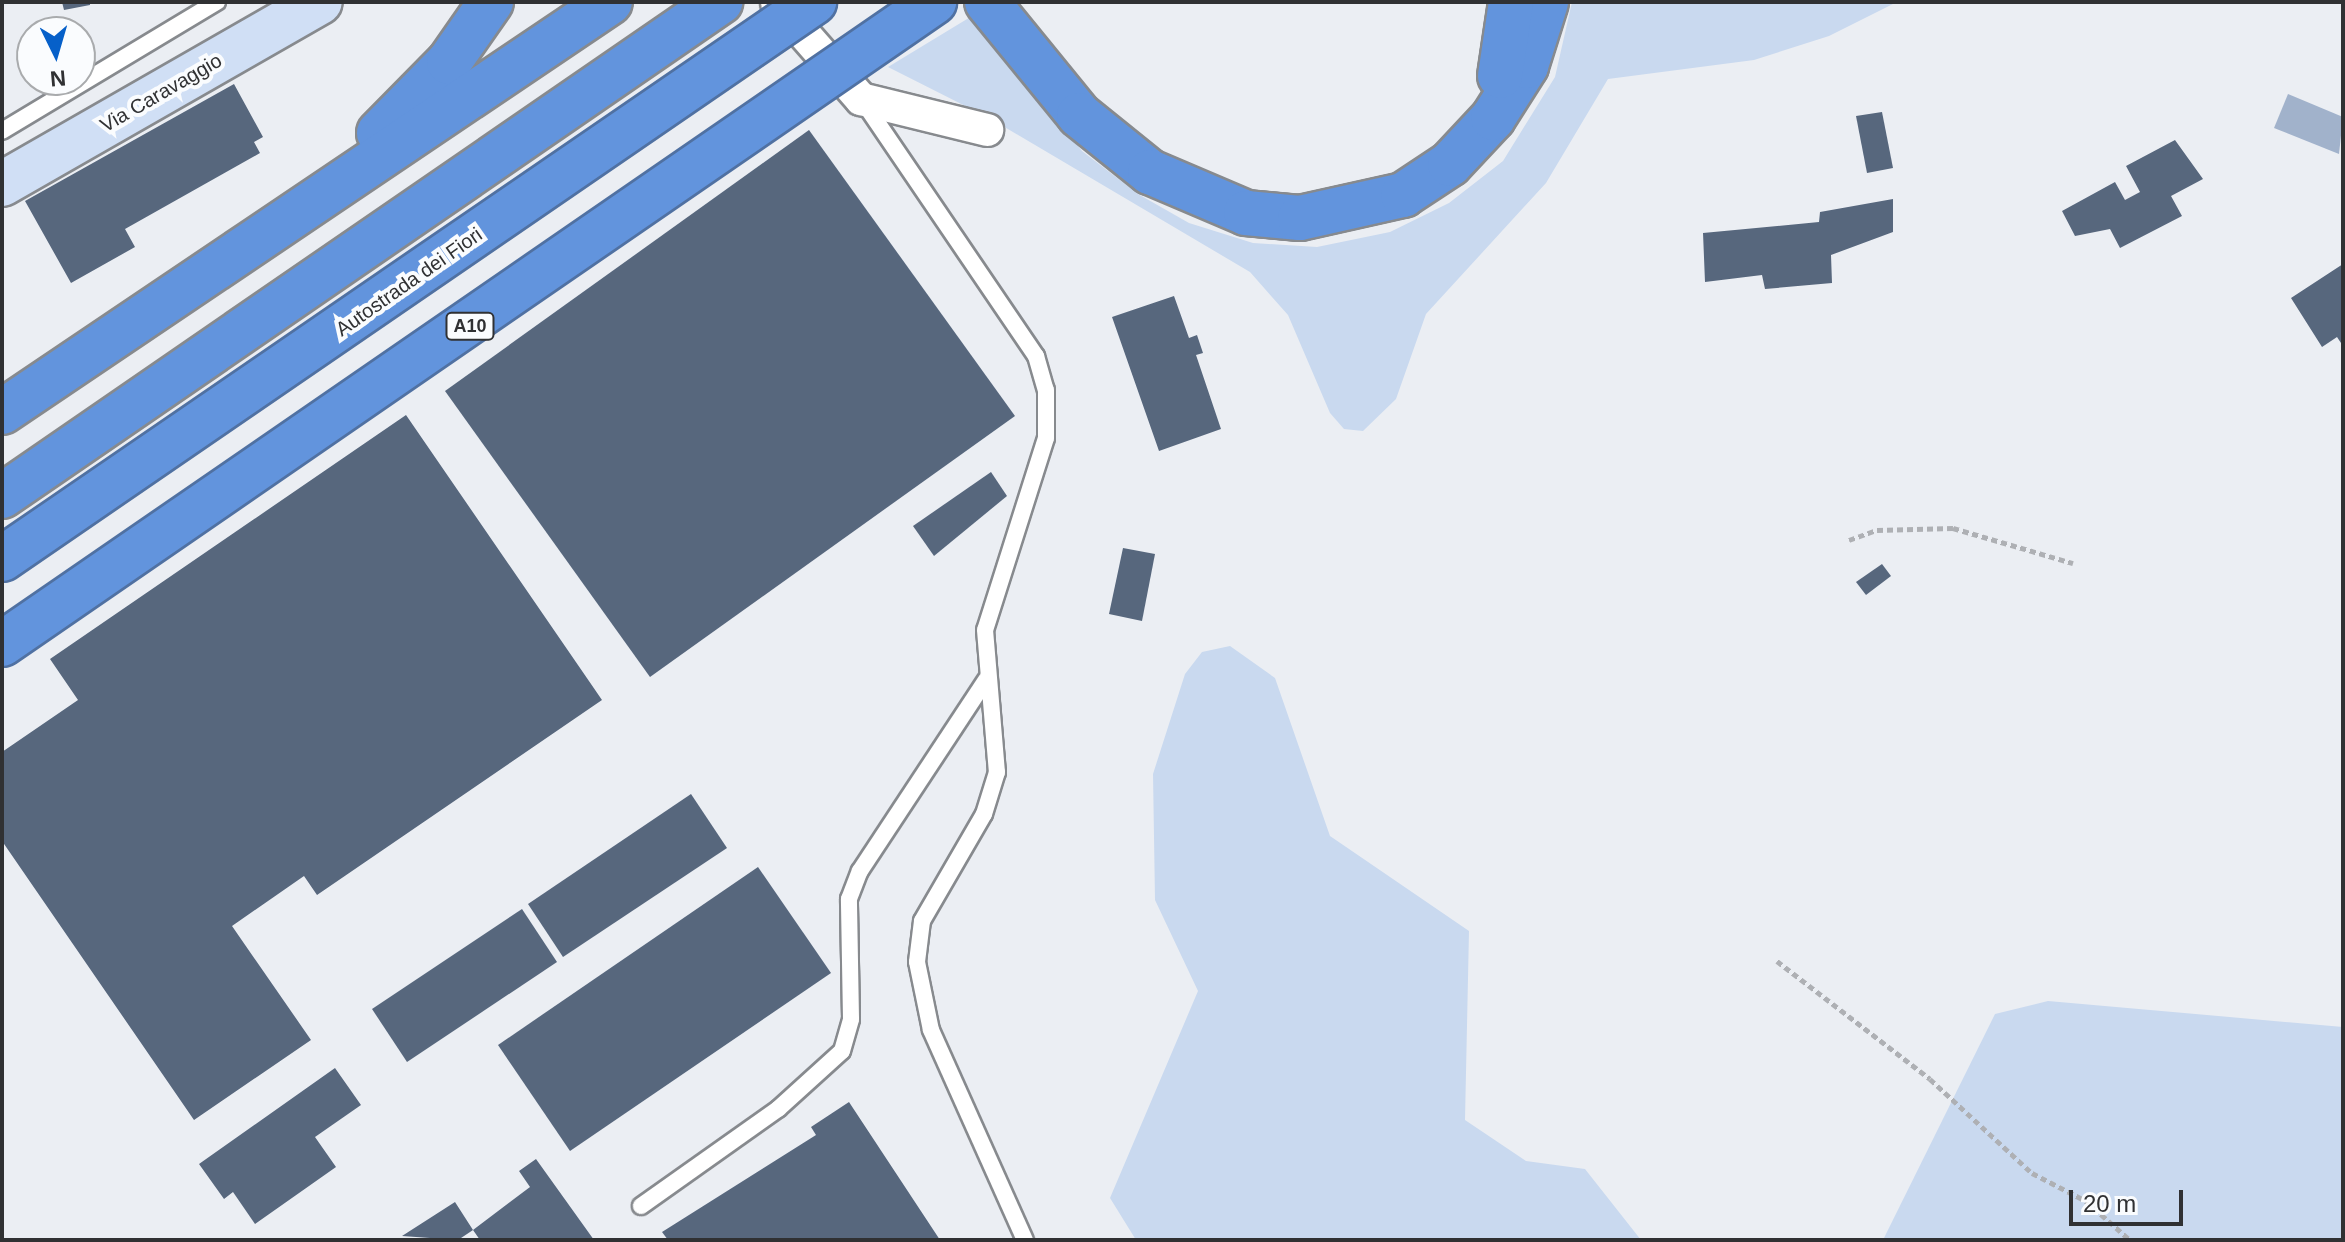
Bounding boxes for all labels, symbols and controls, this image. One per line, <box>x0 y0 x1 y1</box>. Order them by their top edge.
north arrow <box>16 16 96 96</box>
street label: Via Caravaggio <box>96 49 226 137</box>
text: N <box>49 65 67 92</box>
street label: Autostrada dei Fiori <box>331 222 487 342</box>
road number: A10 <box>444 312 496 340</box>
scale bar <box>2073 1174 2187 1224</box>
text: 20 m <box>2083 1190 2136 1217</box>

